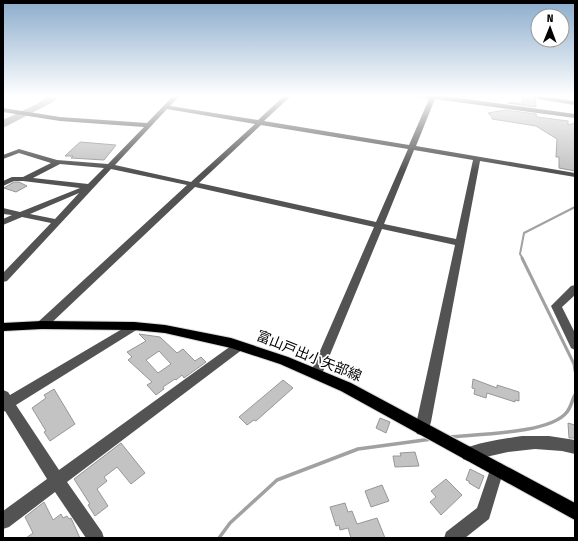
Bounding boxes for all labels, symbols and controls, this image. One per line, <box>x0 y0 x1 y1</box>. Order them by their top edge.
north arrow <box>530 8 570 48</box>
text: N <box>547 12 554 25</box>
street label: 富山戸出小矢部線 <box>254 327 364 385</box>

